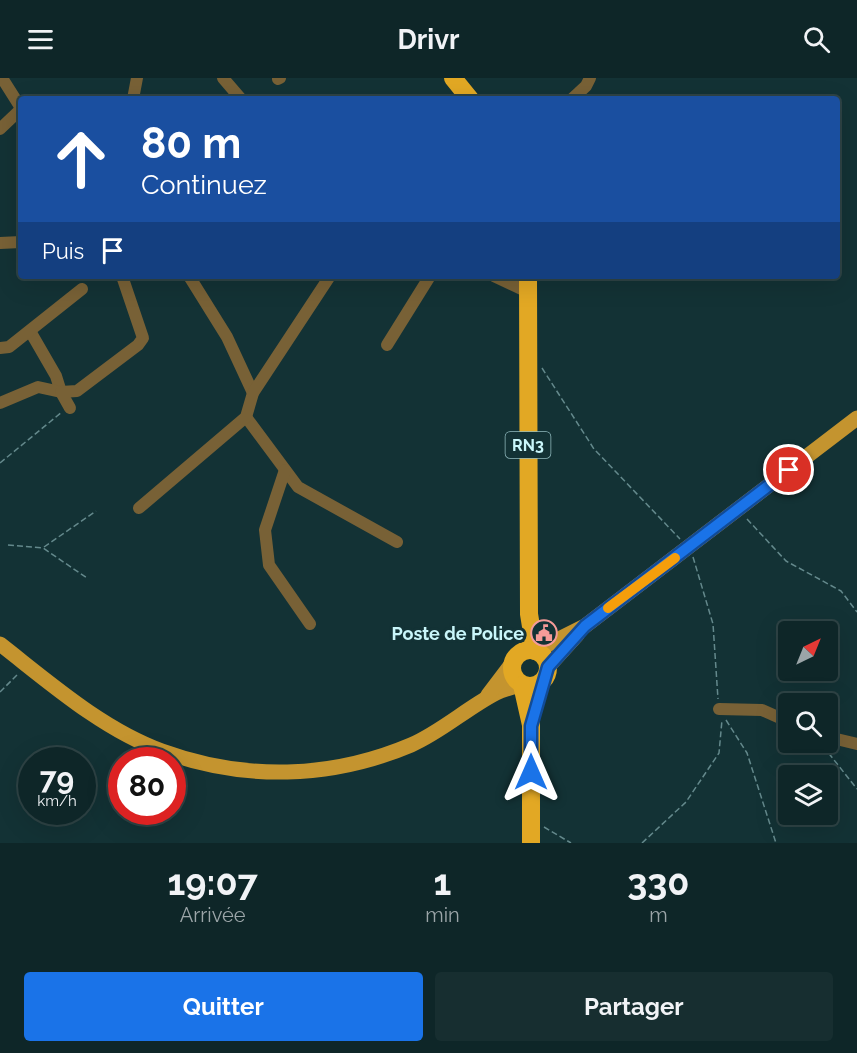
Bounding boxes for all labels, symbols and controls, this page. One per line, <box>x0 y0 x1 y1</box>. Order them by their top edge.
icon: menu <box>24 23 57 56</box>
icon: search <box>800 23 833 56</box>
text: Drivr <box>398 24 459 55</box>
text: 80 m <box>141 119 241 168</box>
icon: ahead <box>42 120 120 198</box>
text: Continuez <box>141 169 267 200</box>
icon: arrive <box>96 234 129 267</box>
text: Puis <box>42 238 84 264</box>
road number: RN3 <box>506 432 550 458</box>
pin <box>763 444 814 495</box>
icon: arrive <box>772 453 805 486</box>
public building icon: Poste de Police <box>529 618 559 648</box>
north arrow <box>778 621 838 681</box>
map controls <box>778 621 838 825</box>
place label: Poste de Police <box>392 623 524 644</box>
button: search <box>778 693 838 753</box>
position arrow <box>499 740 563 804</box>
speed limit sign: 80 <box>108 747 186 825</box>
text: 79 <box>40 761 74 796</box>
button: layers <box>778 765 838 825</box>
text: km/h <box>37 792 77 810</box>
text: 19:07 <box>168 861 258 903</box>
text: 1 <box>434 861 451 903</box>
text: 330 <box>627 861 689 903</box>
text: Arrivée <box>180 903 245 927</box>
text: min <box>425 903 460 927</box>
text: m <box>649 903 668 927</box>
button: Quitter <box>24 972 423 1041</box>
button: Partager <box>435 972 833 1041</box>

